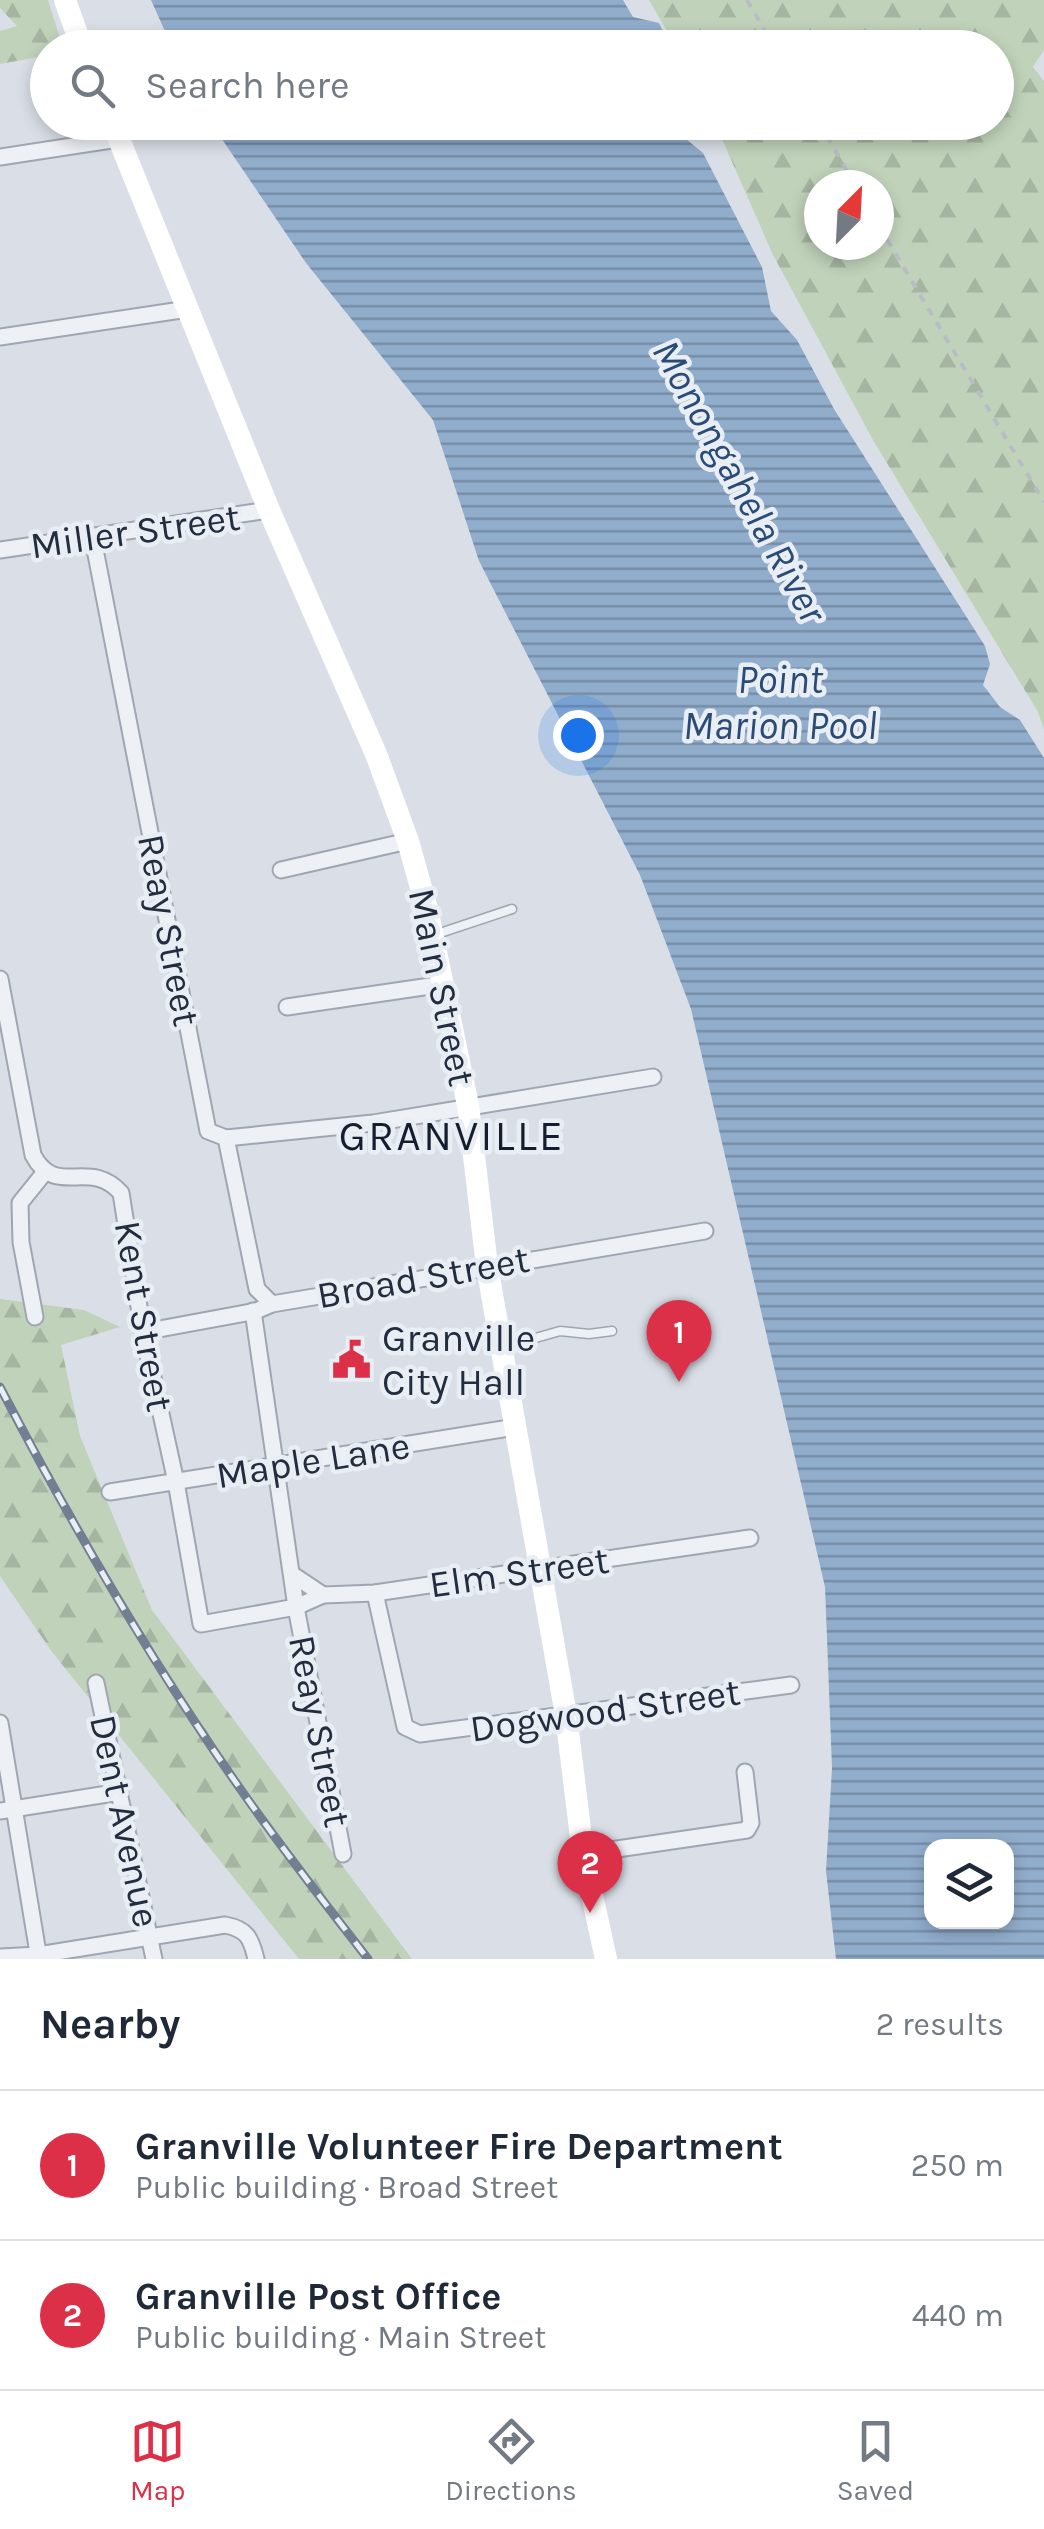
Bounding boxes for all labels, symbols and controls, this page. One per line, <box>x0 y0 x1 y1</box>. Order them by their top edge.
search box <box>30 30 1014 140</box>
icon: search <box>65 58 120 113</box>
text: Search here <box>145 63 349 108</box>
north arrow <box>804 170 894 260</box>
water label: Monongahela River <box>642 332 837 632</box>
street label: Miller Street <box>27 495 243 568</box>
water label: Point Marion Pool <box>683 656 877 749</box>
your location <box>553 710 604 761</box>
street label: Reay Street <box>128 830 209 1030</box>
street label: Main Street <box>399 884 484 1090</box>
district label: GRANVILLE <box>339 1111 565 1161</box>
street label: Kent Street <box>105 1217 182 1415</box>
street label: Broad Street <box>313 1237 533 1318</box>
pin: 1 <box>646 1300 712 1382</box>
place label: Granville City Hall <box>382 1316 535 1405</box>
public building icon: Granville City Hall <box>331 1339 373 1381</box>
street label: Maple Lane <box>213 1423 413 1498</box>
street label: Elm Street <box>426 1538 612 1607</box>
street label: Reay Street <box>279 1631 360 1831</box>
street label: Dogwood Street <box>467 1669 743 1752</box>
street label: Dent Avenue <box>80 1711 169 1931</box>
pin: 2 <box>558 1830 622 1913</box>
map controls <box>924 1839 1014 1929</box>
button: layers <box>924 1839 1014 1929</box>
text: Nearby <box>40 1999 180 2049</box>
text: 2 results <box>876 2006 1004 2043</box>
text: Granville Volunteer Fire Department <box>135 2124 783 2169</box>
text: 1 <box>67 2147 78 2184</box>
text: 250 m <box>911 2147 1004 2184</box>
text: Public building · Broad Street <box>135 2169 558 2206</box>
text: Granville Post Office <box>135 2274 501 2319</box>
text: 2 <box>63 2297 82 2334</box>
text: 440 m <box>912 2297 1004 2334</box>
text: Public building · Main Street <box>135 2319 546 2356</box>
tab: Map <box>130 2414 185 2507</box>
tab: Directions <box>445 2414 577 2507</box>
tab: Saved <box>837 2414 914 2507</box>

